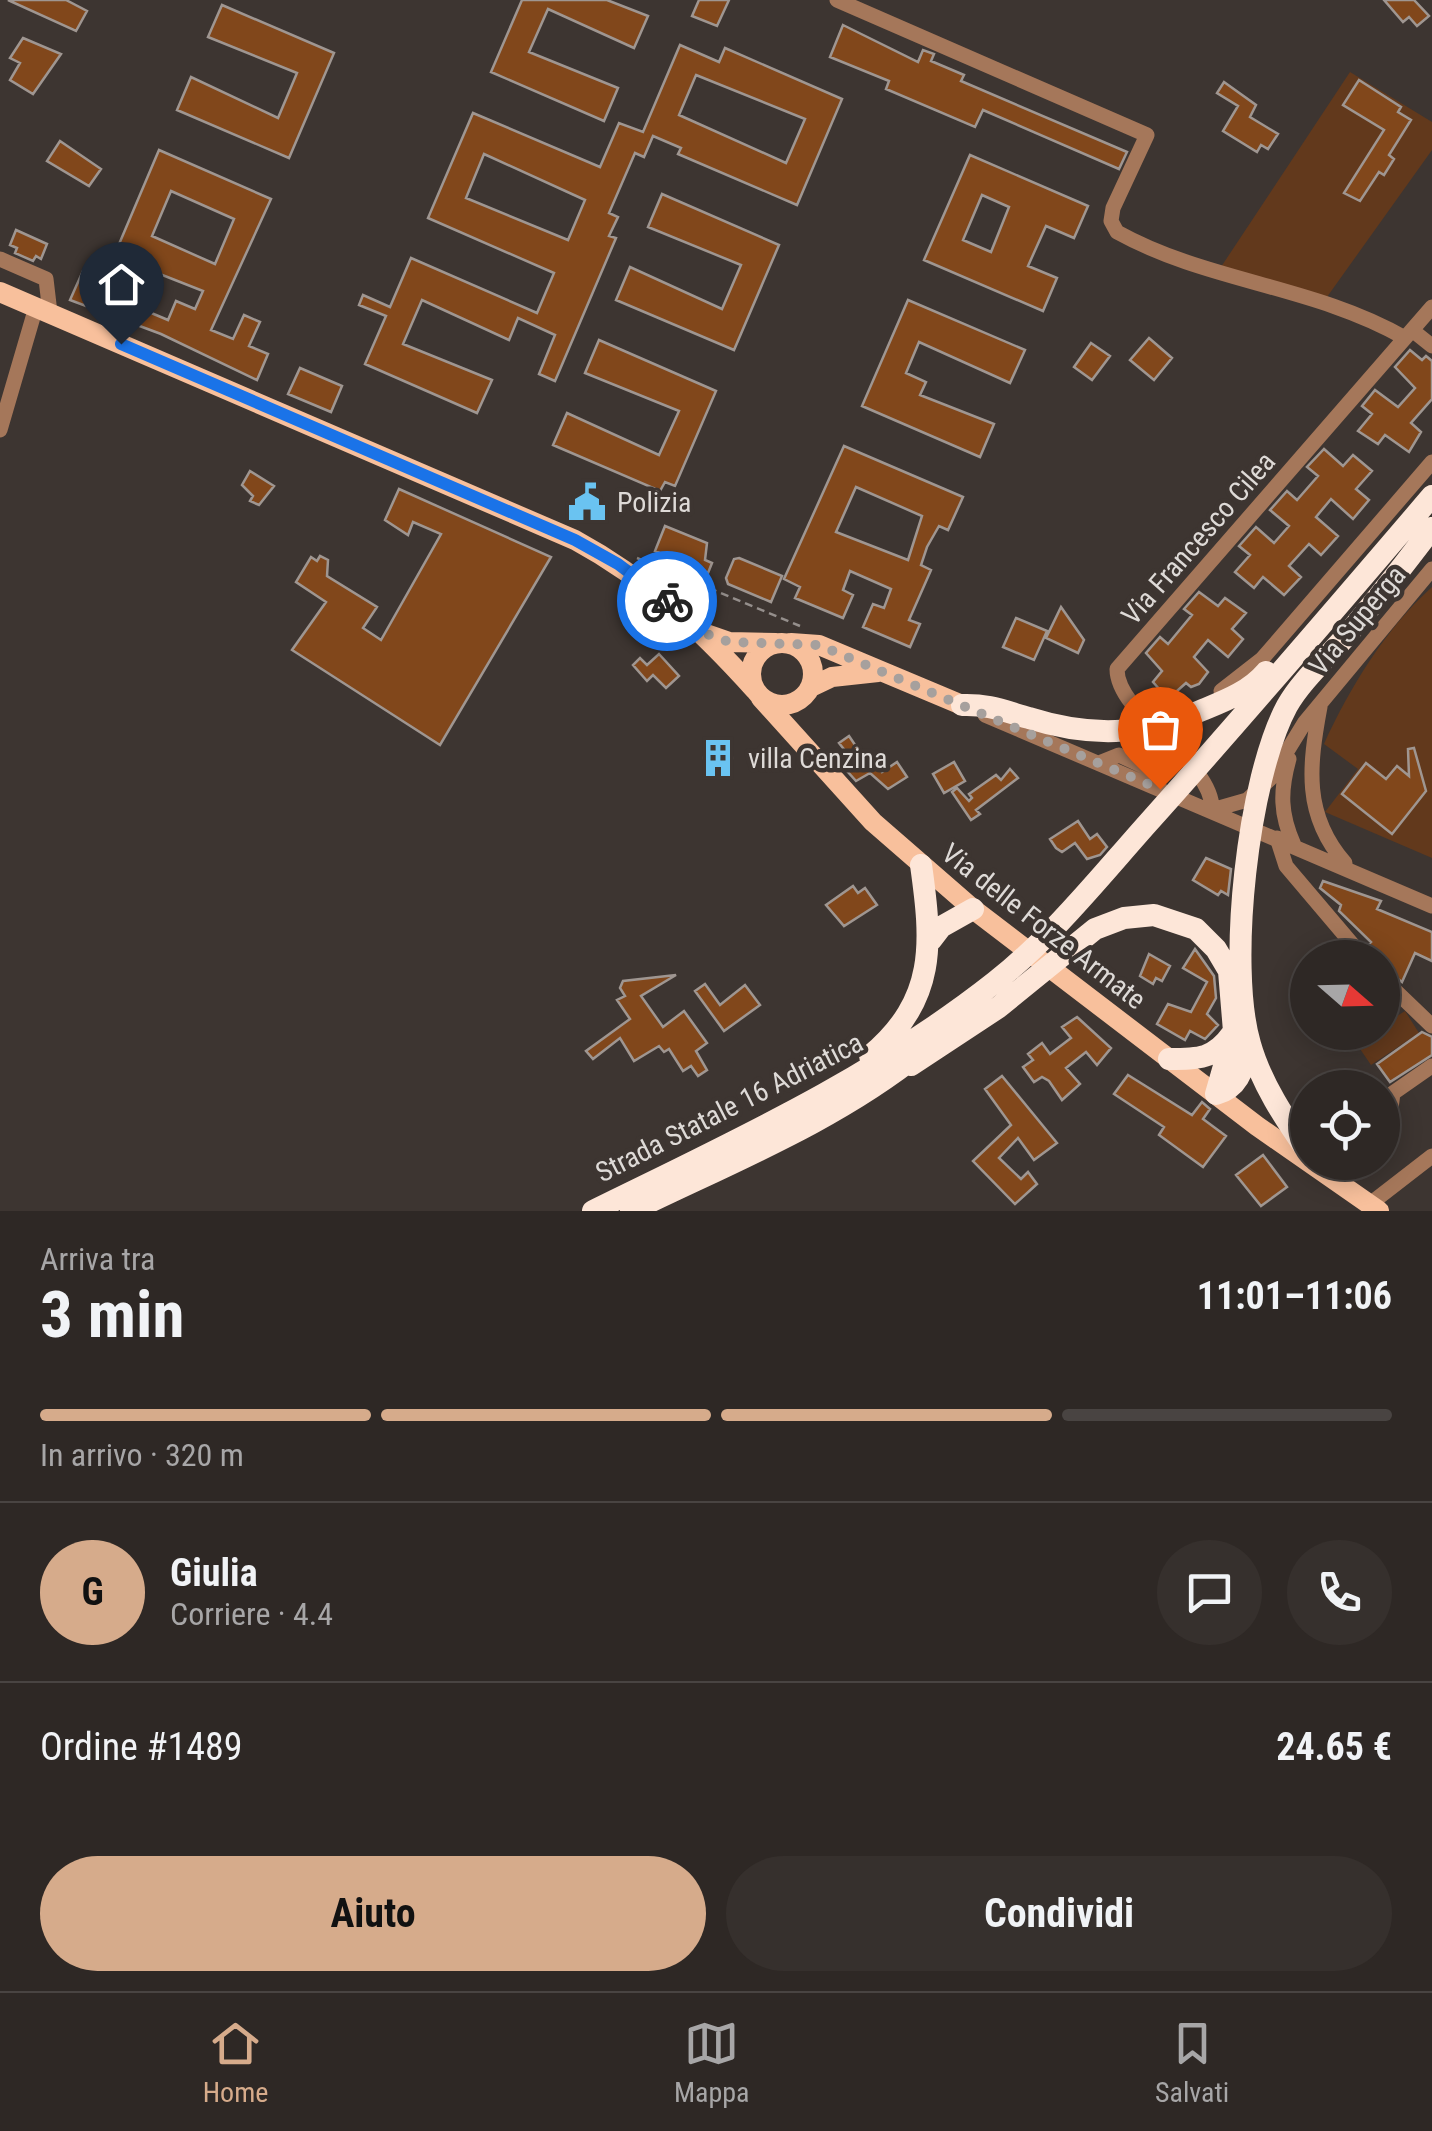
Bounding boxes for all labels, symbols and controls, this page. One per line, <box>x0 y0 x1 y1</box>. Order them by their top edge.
pin <box>79 242 164 345</box>
icon: home <box>94 257 149 312</box>
street label: Via Francesco Cilea <box>1115 445 1282 631</box>
public building icon: Polizia <box>566 481 608 523</box>
place label: Polizia <box>617 486 691 519</box>
courier <box>617 551 717 651</box>
street label: Via Superga <box>1302 559 1413 682</box>
icon: bike <box>640 574 695 629</box>
pin <box>1118 687 1203 790</box>
icon: bag <box>1133 702 1188 757</box>
building icon: villa Cenzina <box>697 737 739 779</box>
place label: villa Cenzina <box>748 742 887 775</box>
street label: Via delle Forze Armate <box>935 837 1152 1016</box>
north arrow <box>1290 940 1400 1050</box>
map controls <box>1290 940 1400 1180</box>
street label: Strada Statale 16 Adriatica <box>590 1026 868 1189</box>
button: locate <box>1290 1070 1400 1180</box>
text: Arriva tra <box>40 1240 155 1278</box>
text: 11:01–11:06 <box>1197 1274 1392 1318</box>
text: 3 min <box>40 1277 184 1353</box>
text: In arrivo · 320 m <box>40 1436 244 1474</box>
button: chat <box>1157 1540 1262 1645</box>
button: phone <box>1287 1540 1392 1645</box>
text: Giulia <box>170 1551 258 1595</box>
text: G <box>81 1570 104 1614</box>
text: Corriere · 4.4 <box>170 1595 333 1633</box>
text: Ordine #1489 <box>40 1725 242 1769</box>
text: 24.65 € <box>1276 1725 1392 1769</box>
button: Aiuto <box>40 1856 706 1971</box>
button: Condividi <box>726 1856 1392 1971</box>
tab: Home <box>203 2016 268 2109</box>
tab: Mappa <box>674 2016 749 2109</box>
tab: Salvati <box>1155 2016 1229 2109</box>

